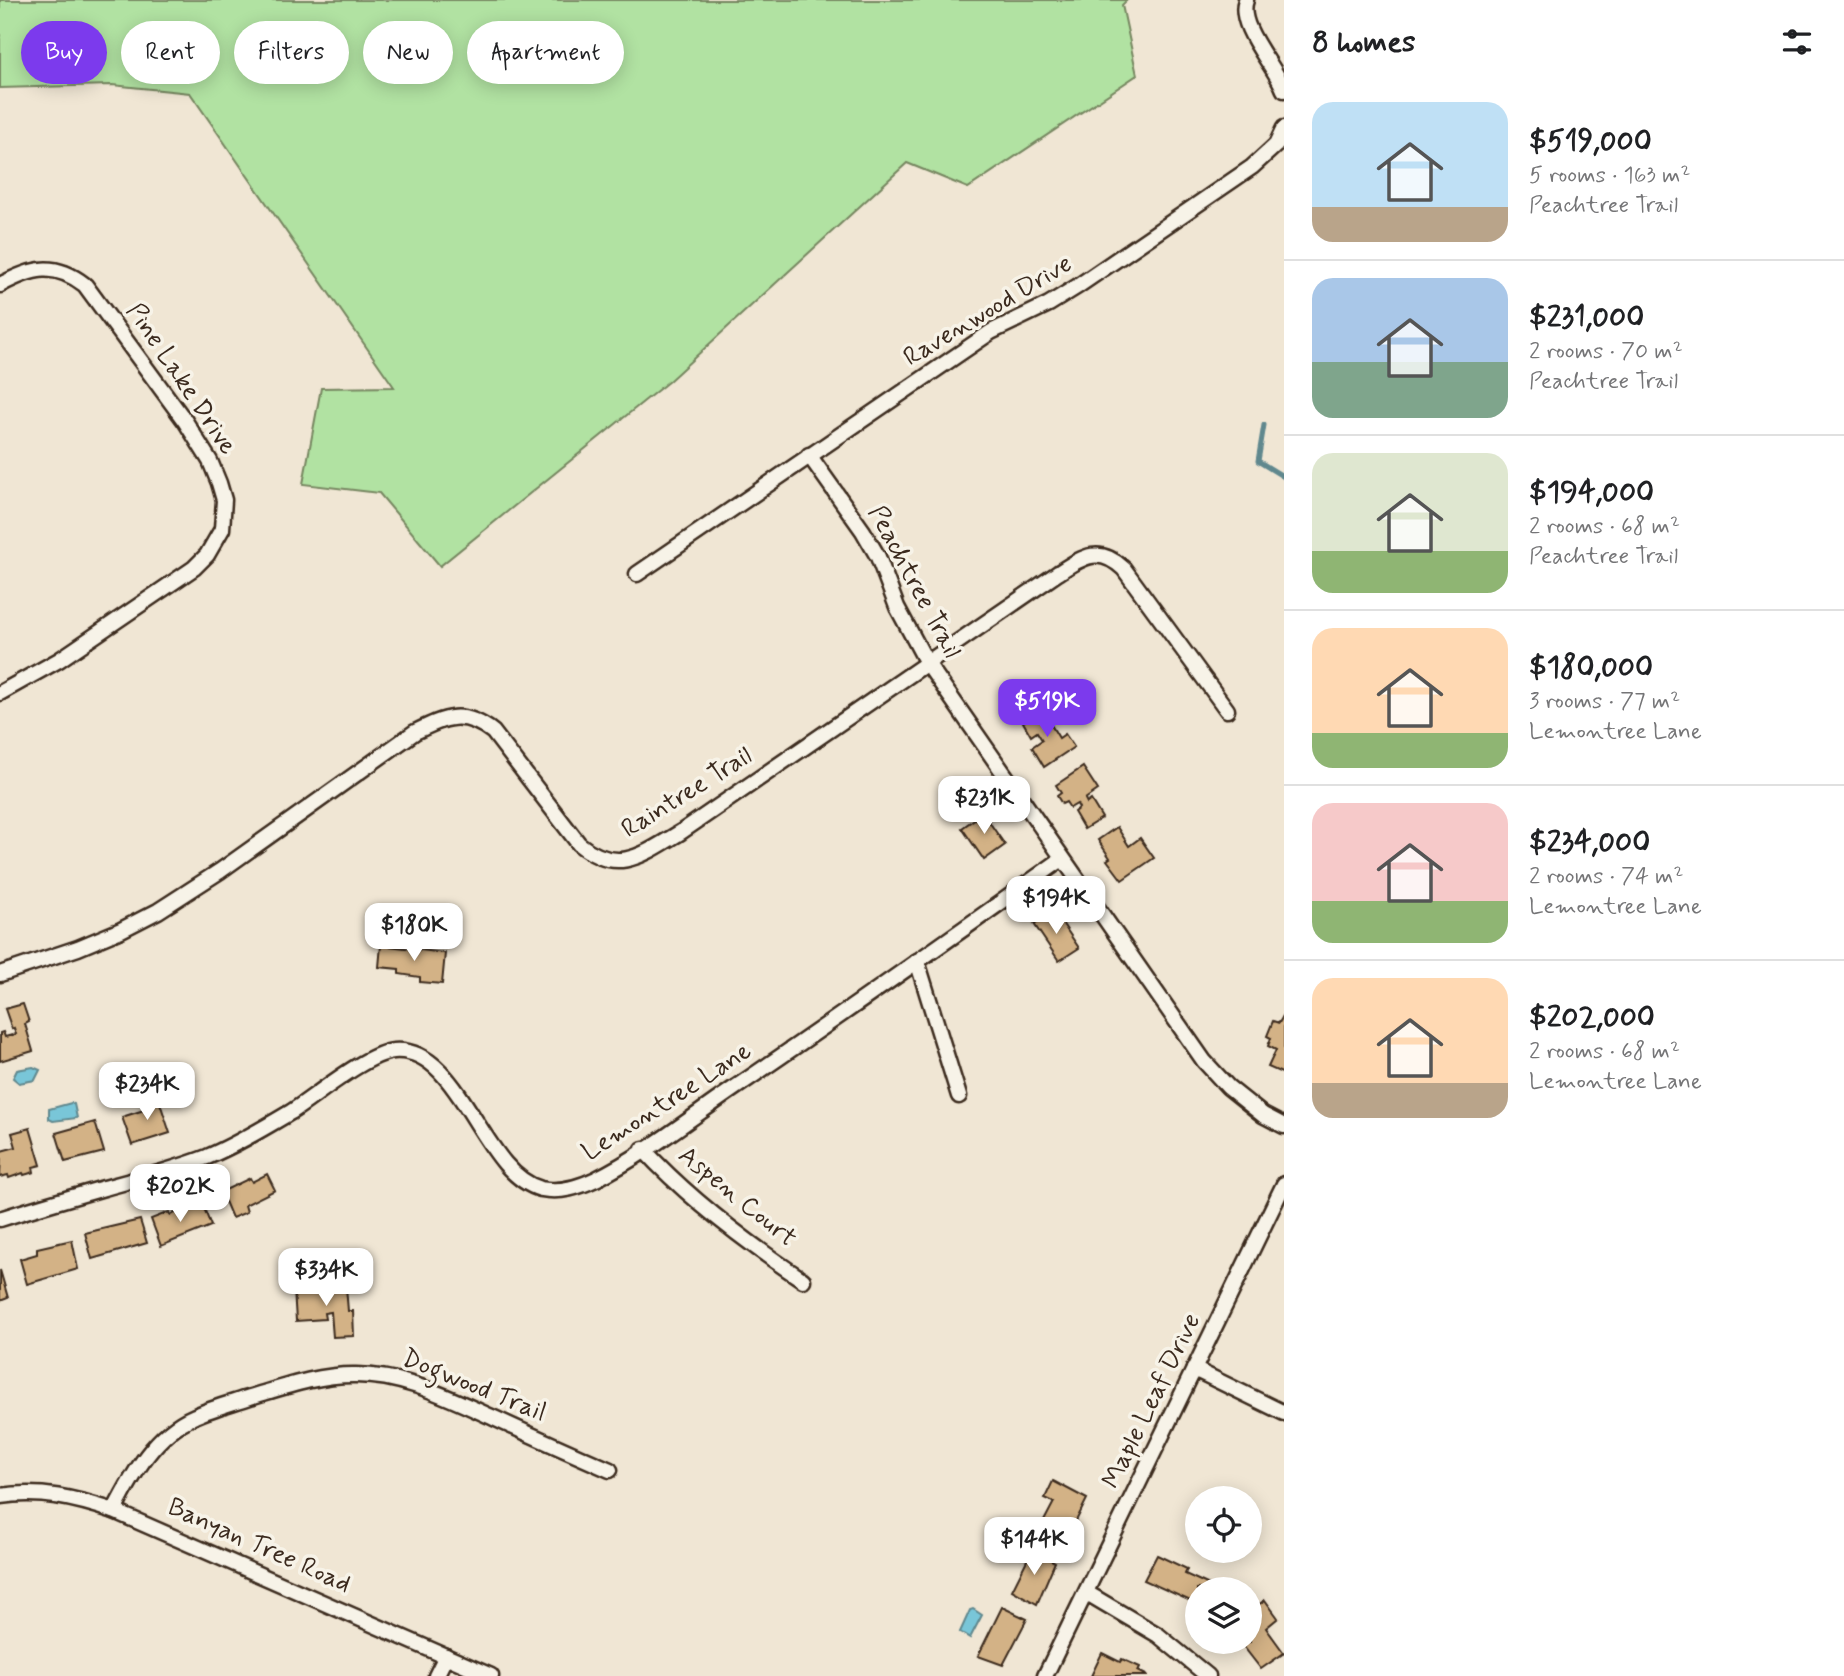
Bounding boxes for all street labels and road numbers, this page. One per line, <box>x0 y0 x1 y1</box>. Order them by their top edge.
street label: Ravenwood Drive <box>897 247 1079 375</box>
street label: Pine Lake Drive <box>118 297 244 461</box>
street label: Peachtree Trail <box>859 500 969 664</box>
street label: Raintree Trail <box>615 739 759 847</box>
street label: Lemontree Lane <box>576 1035 758 1169</box>
street label: Aspen Court <box>671 1139 803 1255</box>
street label: Maple Leaf Drive <box>1095 1308 1209 1494</box>
street label: Dogwood Trail <box>396 1342 551 1433</box>
street label: Banyan Tree Road <box>162 1490 356 1602</box>

